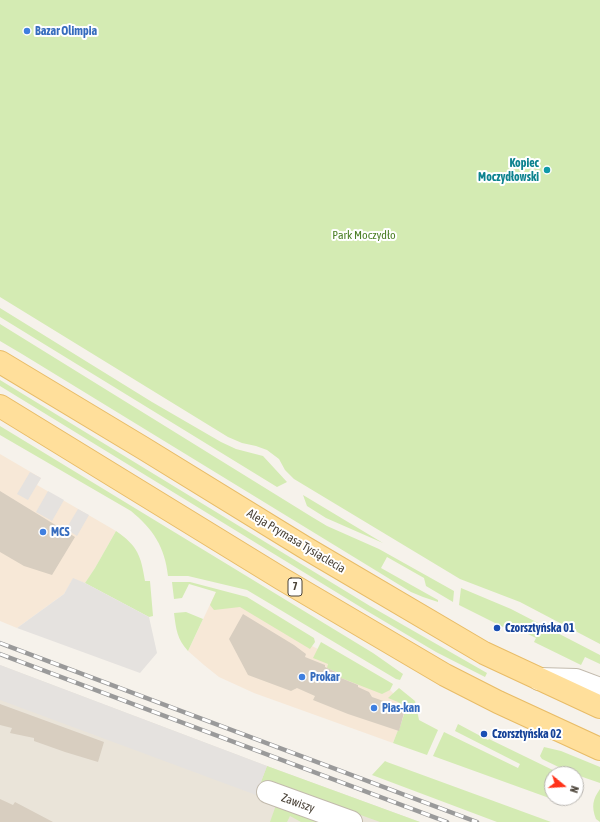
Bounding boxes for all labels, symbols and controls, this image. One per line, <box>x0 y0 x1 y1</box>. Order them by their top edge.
place label: Bazar Olimpia <box>35 24 97 38</box>
marker: Bazar Olimpia <box>22 26 32 36</box>
place label: Kopiec Moczydłowski <box>478 156 539 184</box>
marker: Kopiec Moczydłowski <box>542 165 552 175</box>
park label: Park Moczydło <box>332 228 396 242</box>
street label: Aleja Prymasa Tysiąclecia <box>244 506 348 576</box>
place label: MCS <box>51 525 69 539</box>
marker: MCS <box>38 527 48 537</box>
road number: 7 <box>288 578 302 596</box>
place label: Czorsztyńska 01 <box>505 621 575 635</box>
marker: Czorsztyńska 01 <box>492 623 502 633</box>
place label: Prokar <box>310 670 339 684</box>
marker: Prokar <box>297 672 307 682</box>
place label: Pias-kan <box>382 701 420 715</box>
marker: Pias-kan <box>369 703 379 713</box>
place label: Czorsztyńska 02 <box>492 727 562 741</box>
marker: Czorsztyńska 02 <box>479 729 489 739</box>
north arrow <box>544 766 584 806</box>
text: N <box>568 784 581 794</box>
street label: Zawiszy <box>279 790 317 816</box>

